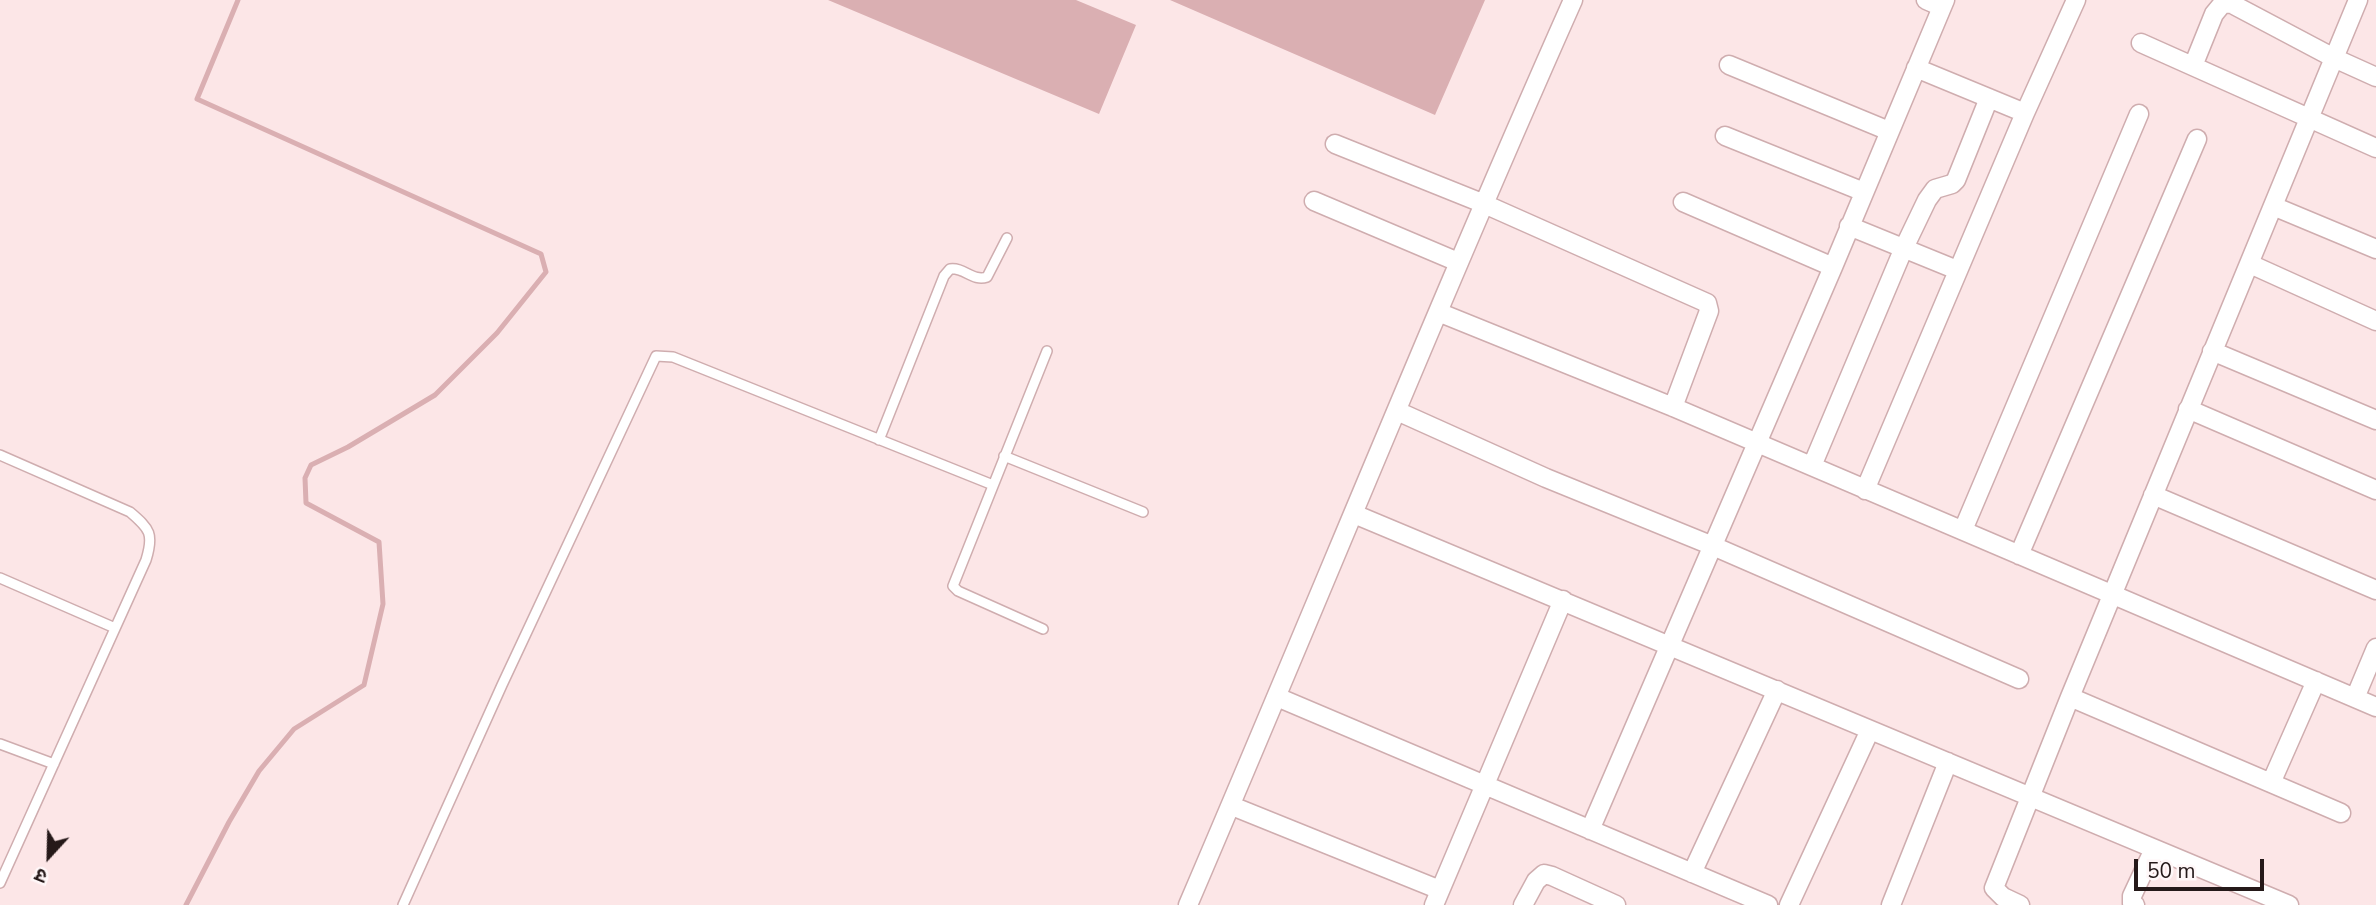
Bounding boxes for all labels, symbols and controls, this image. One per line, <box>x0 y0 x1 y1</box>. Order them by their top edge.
north arrow <box>14 821 84 891</box>
scale bar <box>2138 846 2268 890</box>
text: 50 m <box>2147 857 2196 885</box>
text: उ <box>31 861 51 890</box>

